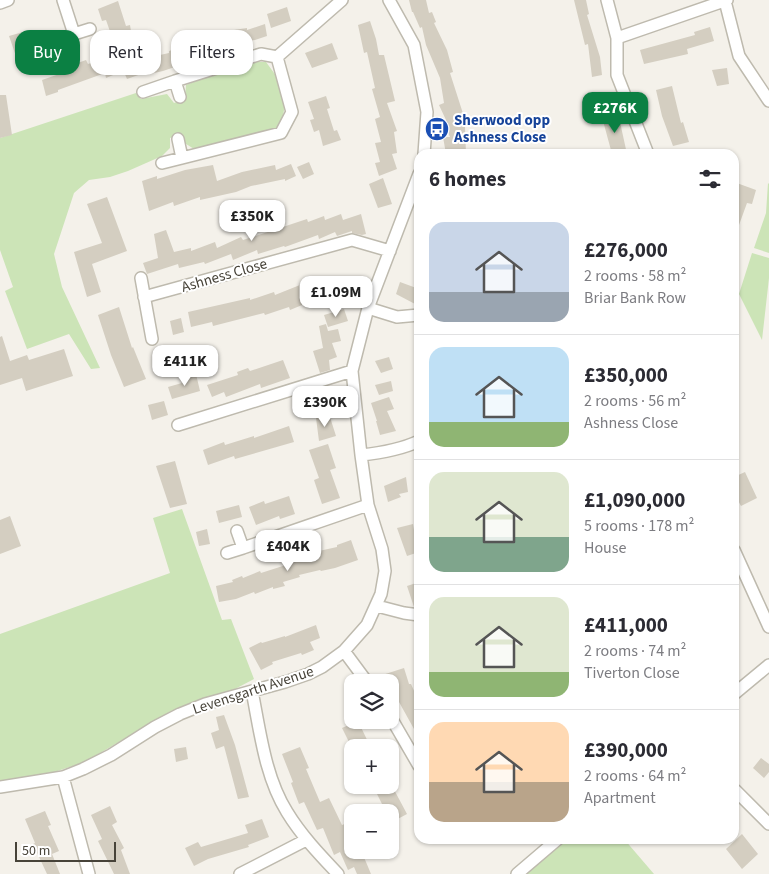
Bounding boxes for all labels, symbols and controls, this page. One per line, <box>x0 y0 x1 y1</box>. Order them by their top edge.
chip: Buy <box>15 30 80 75</box>
chip: Rent <box>90 30 161 75</box>
chip: Filters <box>171 30 253 75</box>
pin: £276K <box>580 92 650 134</box>
text: £276K <box>593 97 637 119</box>
place label: Sherwood opp Ashness Close <box>453 110 550 148</box>
bus stop icon: Sherwood opp Ashness Close <box>424 116 450 142</box>
text: 6 homes <box>429 164 506 194</box>
icon: filters <box>696 165 724 193</box>
pin: £350K <box>217 200 287 242</box>
text: £350K <box>230 205 274 227</box>
text: £276,000 <box>584 235 668 265</box>
icon: home <box>469 242 529 302</box>
street label: Ashness Close <box>179 253 270 298</box>
text: 2 rooms · 58 m² <box>584 265 686 287</box>
pin: £1.09M <box>295 276 377 318</box>
text: £1.09M <box>311 281 361 303</box>
text: Briar Bank Row <box>584 287 686 309</box>
pin: £411K <box>150 344 220 387</box>
text: £411K <box>163 350 207 372</box>
text: £350,000 <box>584 360 668 390</box>
icon: home <box>469 367 529 427</box>
pin: £390K <box>290 386 360 428</box>
text: 2 rooms · 56 m² <box>584 390 686 412</box>
text: £390K <box>303 391 347 413</box>
text: Ashness Close <box>584 412 678 434</box>
text: £1,090,000 <box>584 485 685 515</box>
icon: home <box>469 492 529 552</box>
text: 5 rooms · 178 m² <box>584 515 694 537</box>
pin: £404K <box>253 530 323 572</box>
text: £404K <box>266 535 310 557</box>
text: House <box>584 537 626 559</box>
text: £411,000 <box>584 610 668 640</box>
icon: home <box>469 617 529 677</box>
text: 2 rooms · 74 m² <box>584 640 686 662</box>
street label: Levensgarth Avenue <box>190 661 316 720</box>
text: Tiverton Close <box>584 662 680 684</box>
map controls <box>344 674 399 859</box>
button: layers <box>344 674 399 729</box>
text: £390,000 <box>584 735 668 765</box>
button: + <box>344 739 399 794</box>
icon: home <box>469 742 529 802</box>
text: 2 rooms · 64 m² <box>584 765 686 787</box>
text: Apartment <box>584 787 656 809</box>
button: − <box>344 804 399 859</box>
scale bar <box>15 839 116 862</box>
text: 50 m <box>22 841 50 861</box>

